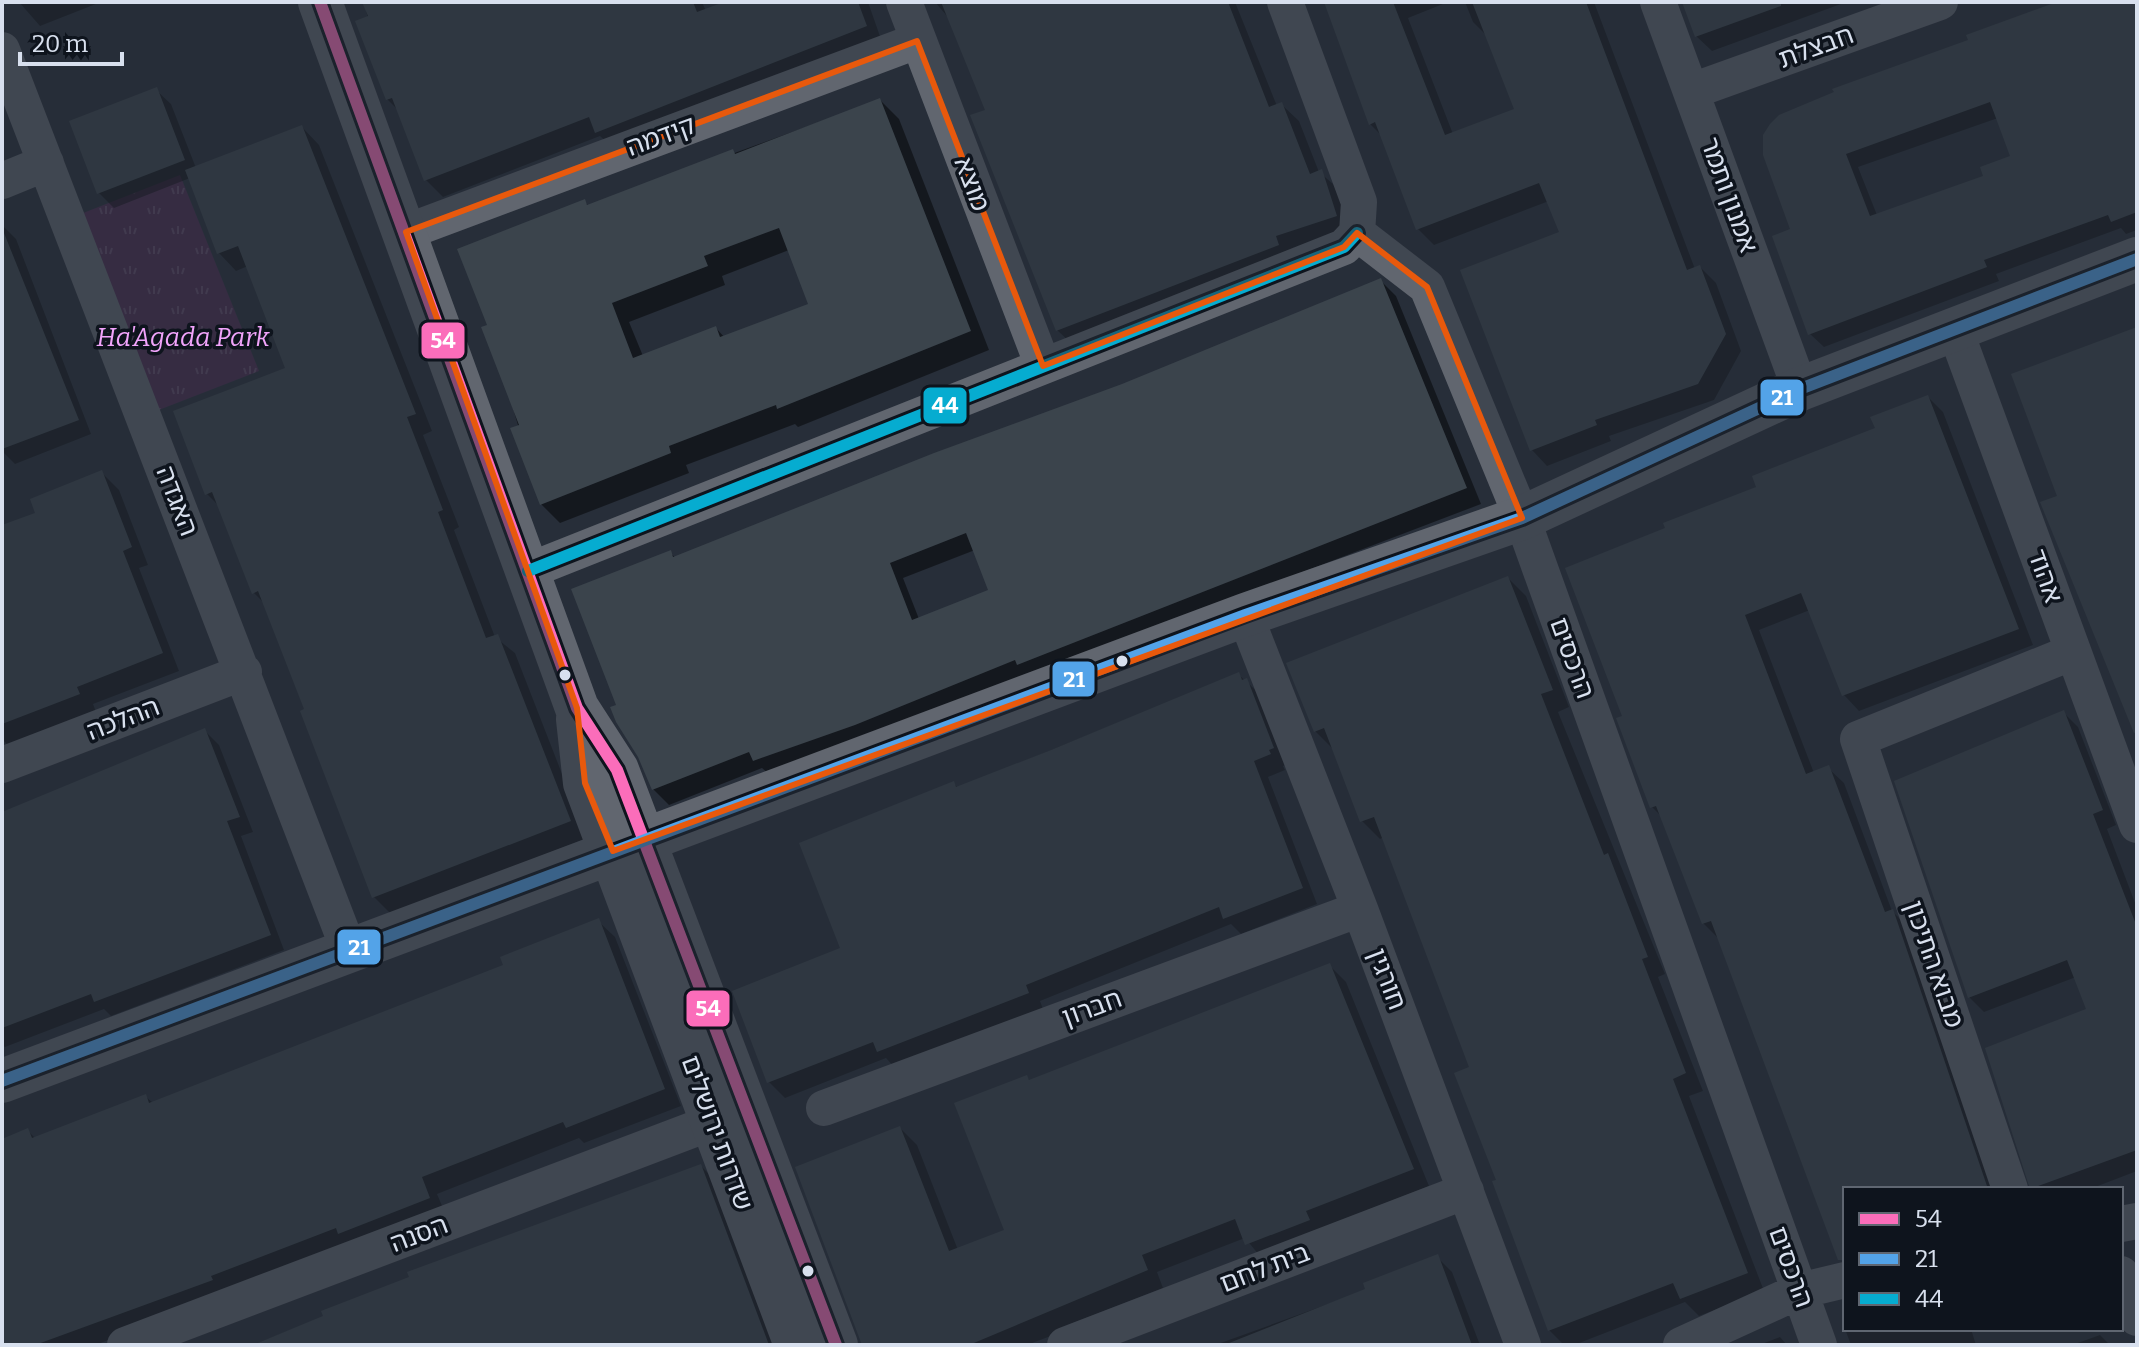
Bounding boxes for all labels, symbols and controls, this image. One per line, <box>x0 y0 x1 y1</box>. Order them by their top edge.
scale bar <box>20 16 122 66</box>
street label: חבצלת <box>1774 19 1858 75</box>
text: 20 m <box>32 30 88 58</box>
street label: קידמה <box>622 109 700 163</box>
street label: אמנון ותמר <box>1694 133 1764 257</box>
street label: מוצא <box>948 153 996 215</box>
line badge: 54 <box>420 321 466 360</box>
park label: Ha'Agada Park <box>96 322 271 353</box>
text: 54 <box>430 327 456 354</box>
line badge: 21 <box>1759 378 1805 417</box>
text: 21 <box>1771 384 1793 411</box>
line badge: 44 <box>922 386 968 425</box>
text: 44 <box>931 392 959 419</box>
street label: האגדה <box>150 462 204 540</box>
street label: אהוד <box>2021 545 2069 607</box>
street label: הרכסים <box>1543 613 1601 703</box>
unlabelled marker <box>1114 653 1130 669</box>
line badge: 21 <box>1051 660 1096 698</box>
text: 21 <box>1063 666 1085 693</box>
unlabelled marker <box>557 667 573 683</box>
street label: ההלכה <box>82 691 164 747</box>
street label: מבוא התיכון <box>1898 896 1970 1032</box>
line badge: 21 <box>336 928 382 966</box>
text: 21 <box>348 934 370 961</box>
street label: חורגין <box>1361 944 1413 1014</box>
street label: חברון <box>1058 983 1126 1033</box>
line badge: 54 <box>685 989 731 1028</box>
text: 54 <box>695 995 721 1022</box>
street label: שדרות ירושלים <box>675 1051 759 1215</box>
legend <box>1843 1187 2123 1331</box>
text: 54 <box>1915 1205 1942 1233</box>
street label: הסנה <box>386 1209 452 1259</box>
street label: הרכסים <box>1762 1222 1820 1312</box>
street label: בית לחם <box>1216 1237 1314 1299</box>
text: 21 <box>1915 1245 1938 1273</box>
unlabelled marker <box>800 1263 816 1279</box>
text: 44 <box>1915 1285 1943 1313</box>

